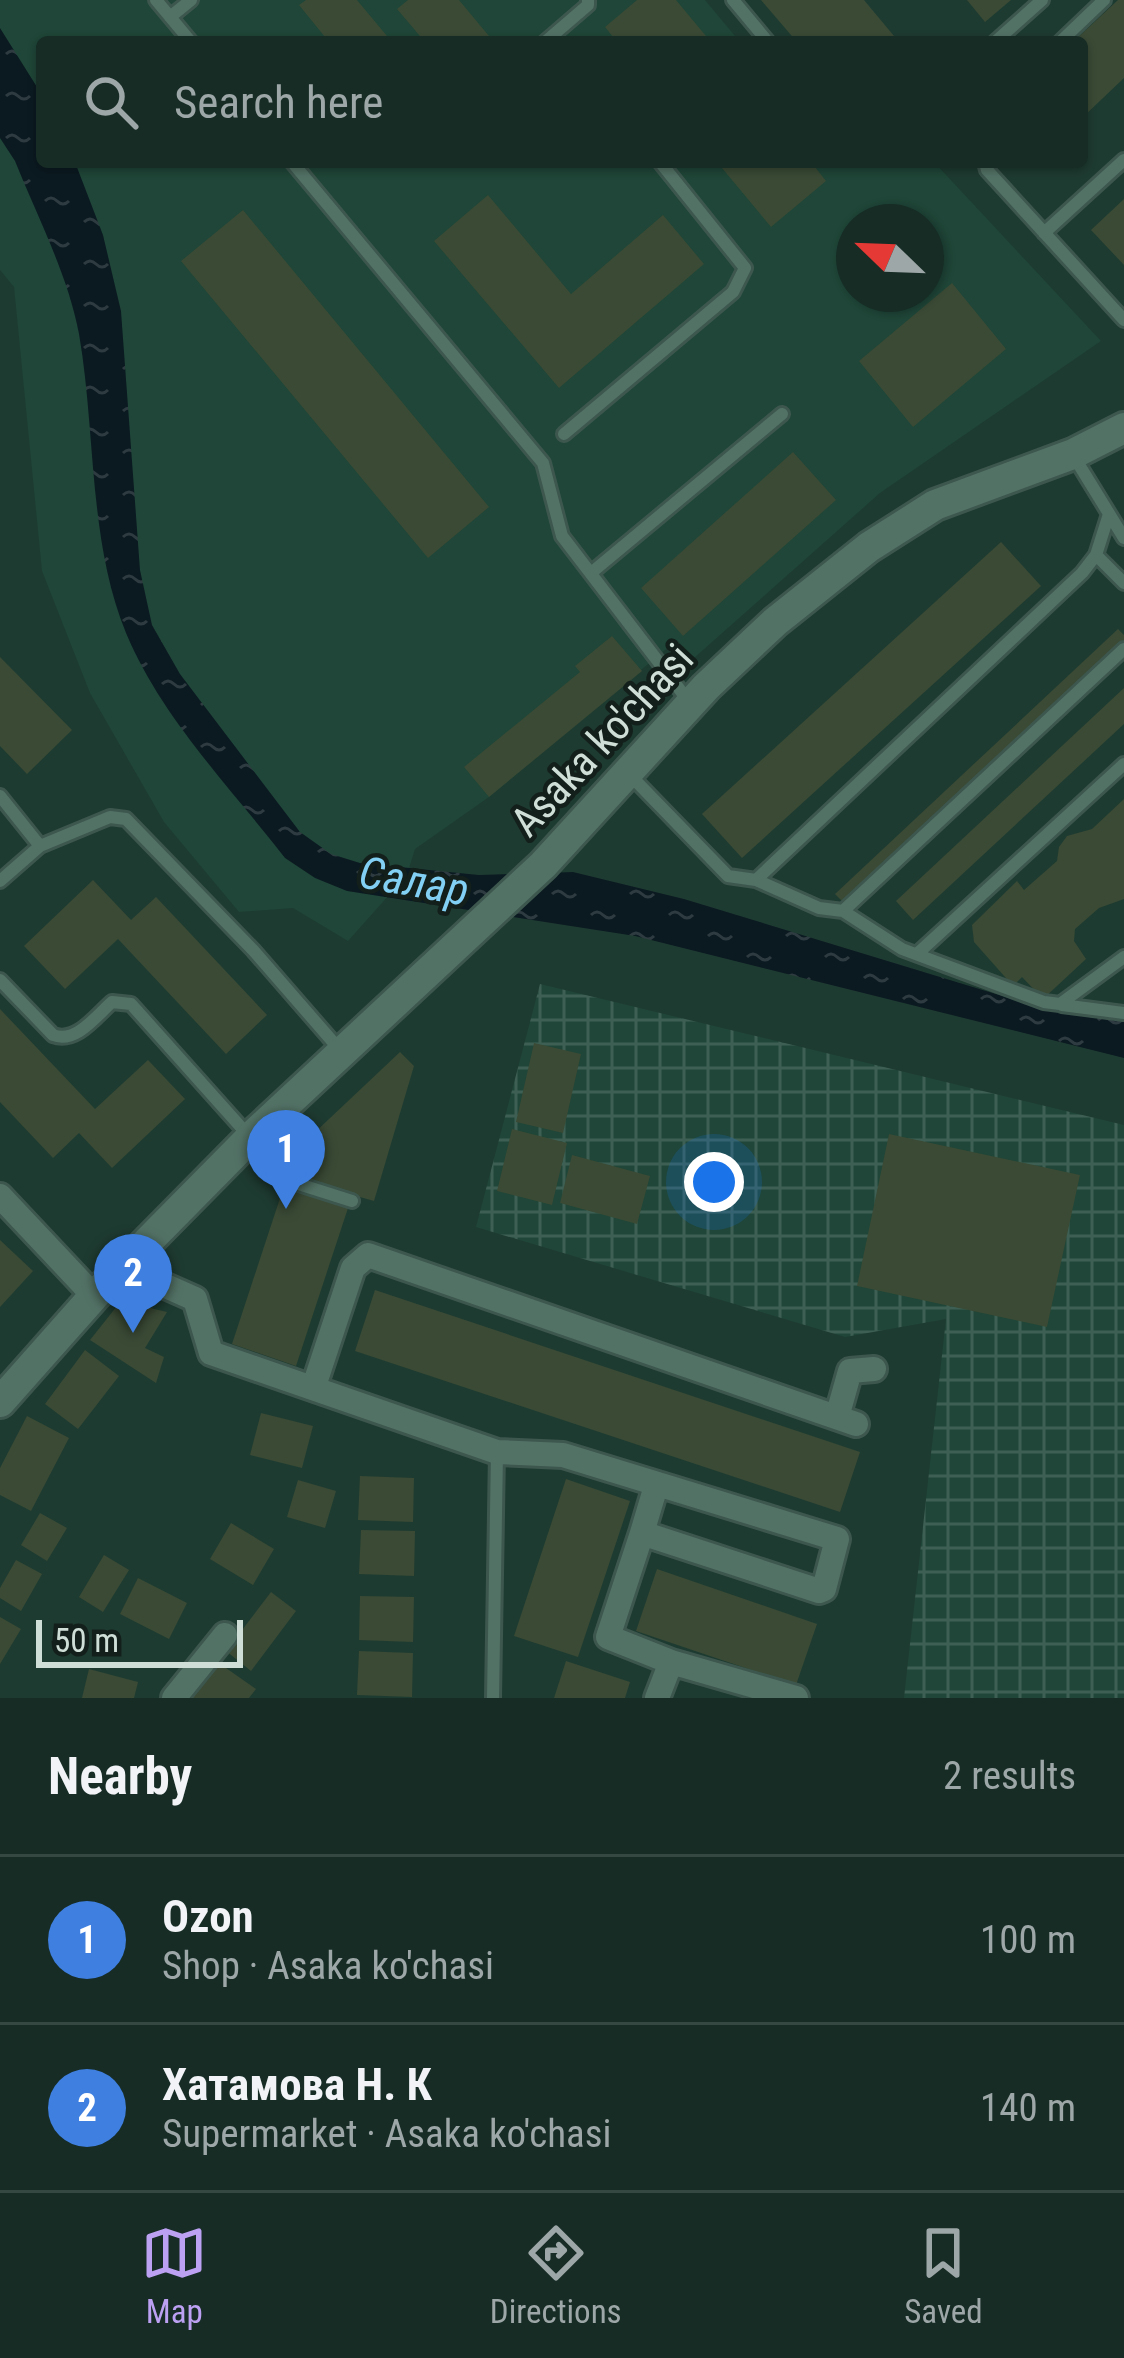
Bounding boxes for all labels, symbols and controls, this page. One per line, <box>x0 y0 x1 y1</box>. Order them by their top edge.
search box <box>36 36 1088 168</box>
icon: search <box>78 69 144 135</box>
text: Search here <box>174 76 383 129</box>
north arrow <box>836 204 944 312</box>
street label: Asaka ko'chasi <box>501 634 703 846</box>
water label: Салар <box>355 845 473 917</box>
pin: 1 <box>247 1110 325 1209</box>
your location <box>684 1152 744 1212</box>
pin: 2 <box>94 1234 172 1333</box>
scale bar <box>36 1614 243 1667</box>
text: 50 m <box>54 1621 119 1660</box>
text: Nearby <box>48 1747 192 1806</box>
text: 2 results <box>943 1753 1076 1799</box>
text: Ozon <box>162 1890 254 1943</box>
text: 1 <box>77 1917 97 1963</box>
text: 100 m <box>980 1917 1076 1963</box>
text: Shop · Asaka ko'chasi <box>162 1943 494 1989</box>
text: Хатамова Н. К <box>162 2058 432 2111</box>
text: 2 <box>77 2085 97 2131</box>
text: 140 m <box>980 2085 1076 2131</box>
text: Supermarket · Asaka ko'chasi <box>162 2111 612 2157</box>
tab: Map <box>141 2220 207 2331</box>
tab: Directions <box>490 2220 622 2331</box>
tab: Saved <box>904 2220 983 2331</box>

